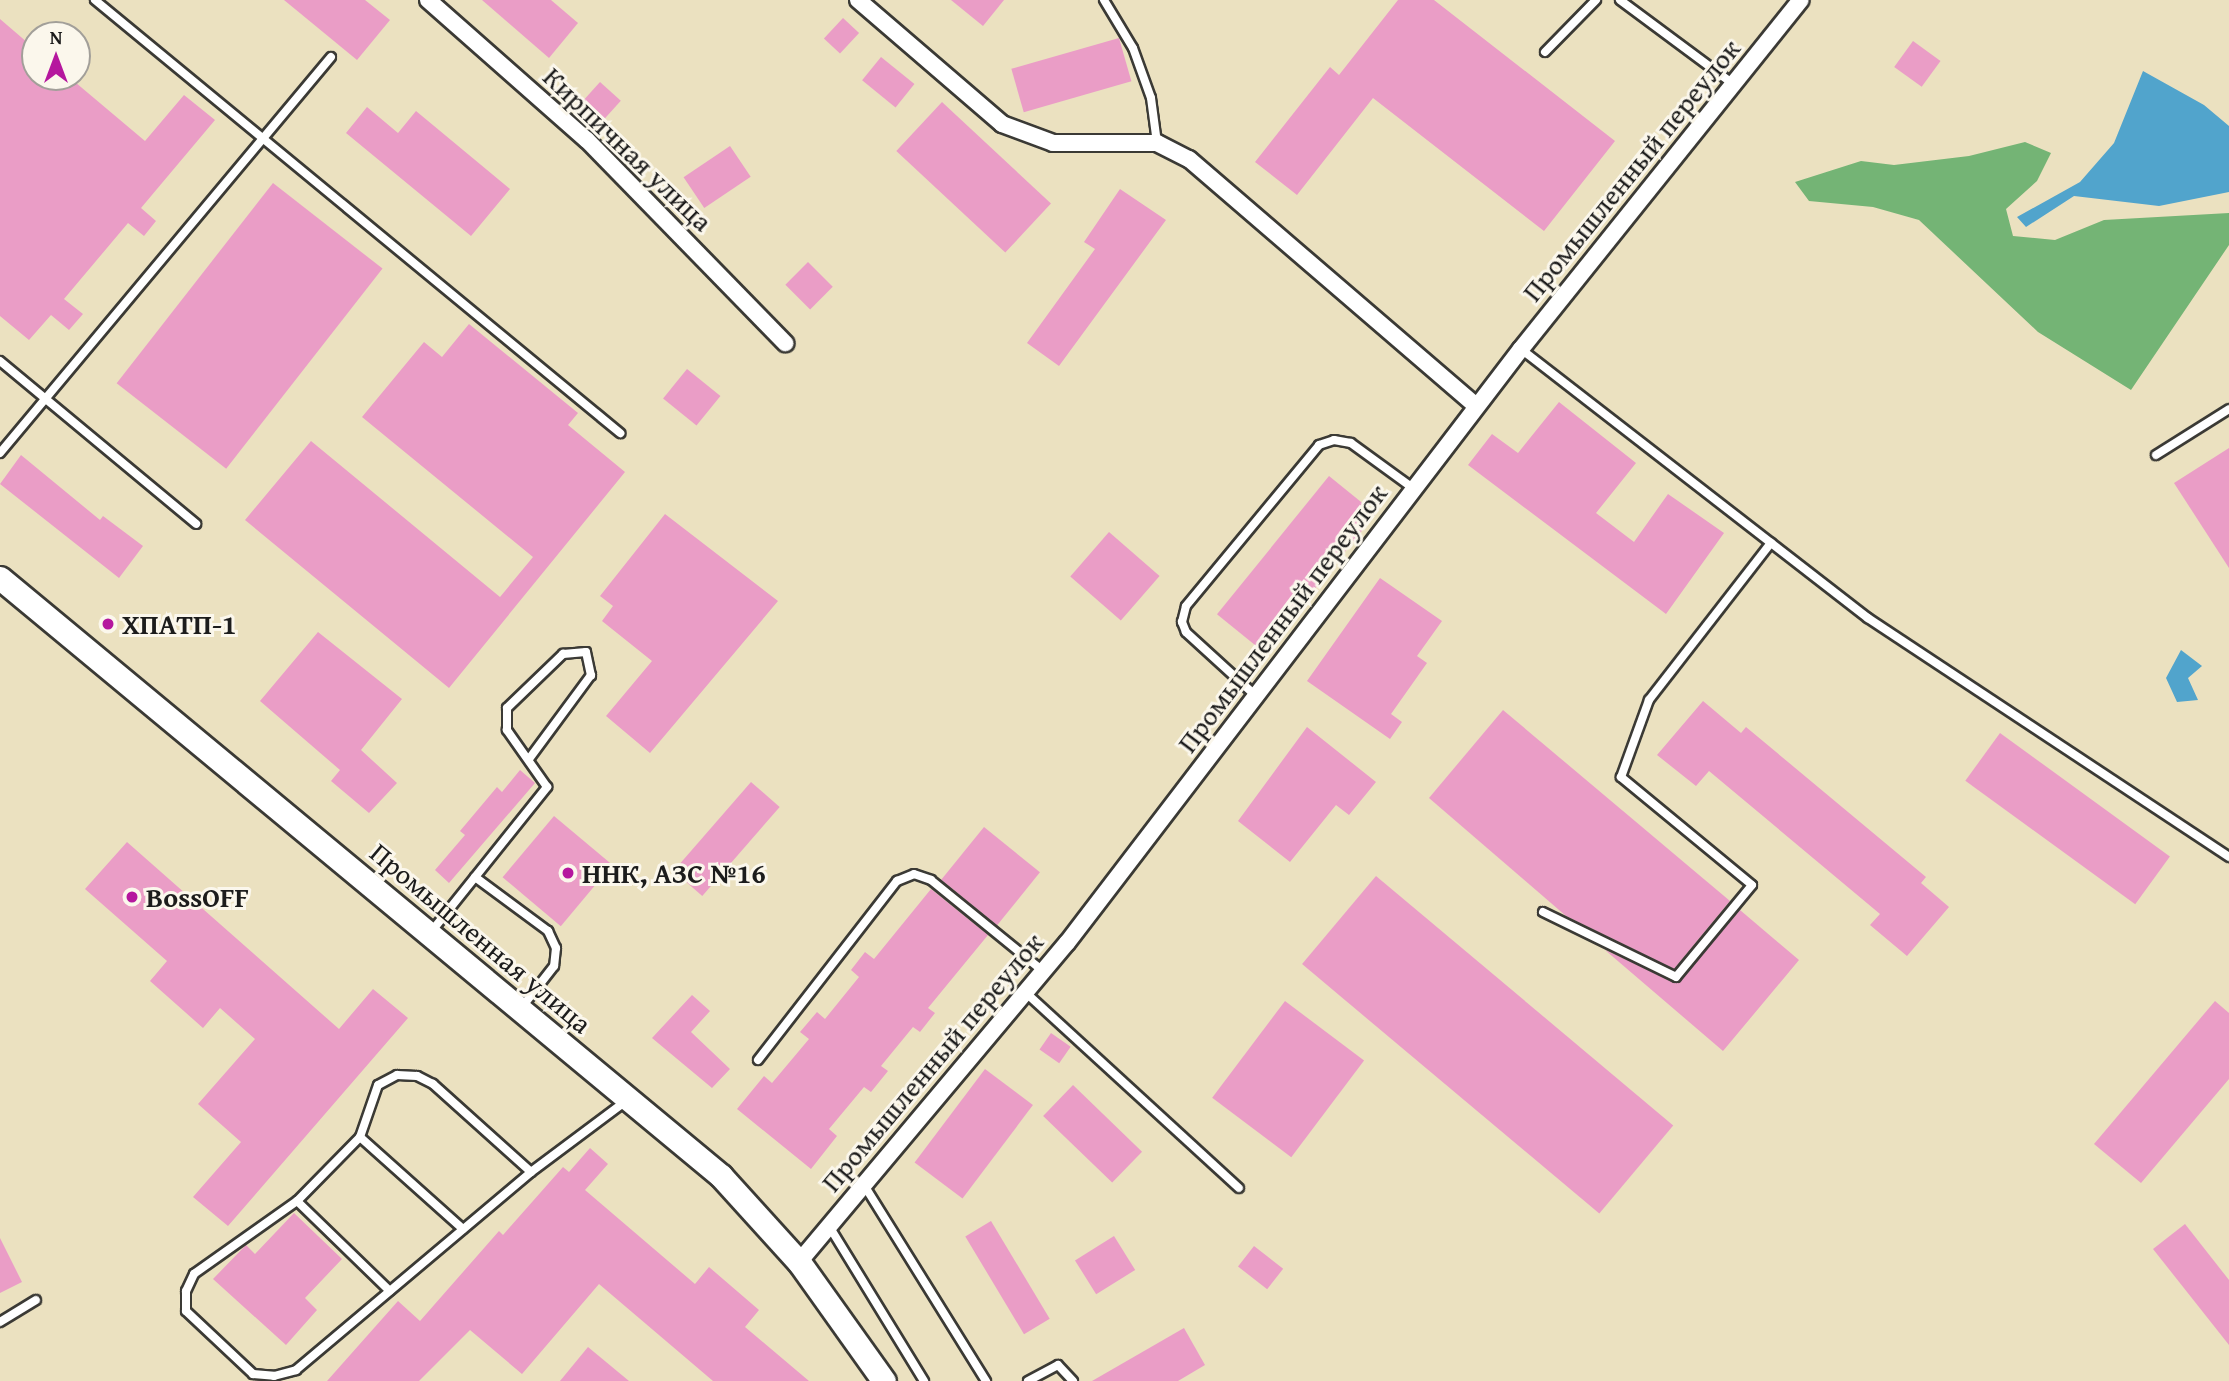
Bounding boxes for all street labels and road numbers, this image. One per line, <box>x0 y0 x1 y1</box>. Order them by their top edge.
street label: Промышленный переулок <box>1515 32 1747 308</box>
street label: Кирпичная улица <box>537 60 719 238</box>
street label: Промышленный переулок <box>1170 477 1394 759</box>
street label: Промышленная улица <box>364 836 598 1040</box>
street label: Промышленный переулок <box>814 926 1050 1198</box>

